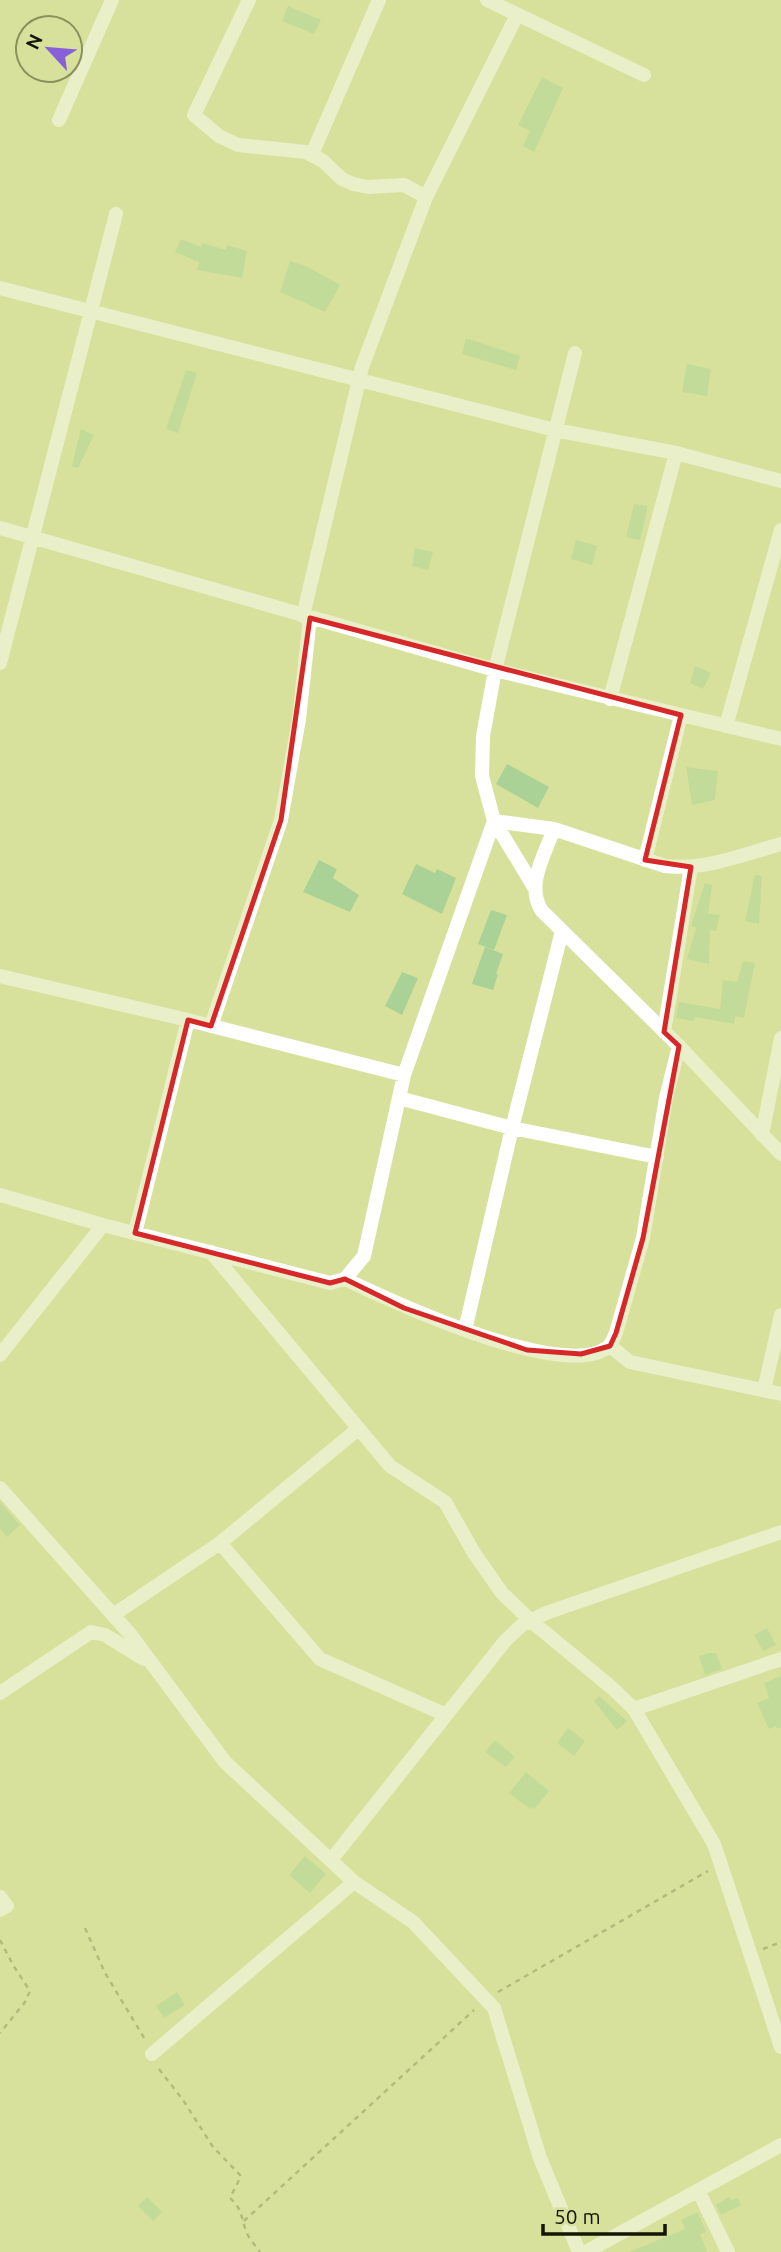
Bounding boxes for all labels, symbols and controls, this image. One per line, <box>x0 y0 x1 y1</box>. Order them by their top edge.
north arrow <box>14 14 84 84</box>
text: N <box>21 30 47 53</box>
scale bar <box>543 2192 666 2236</box>
text: 50 m <box>554 2204 601 2228</box>

